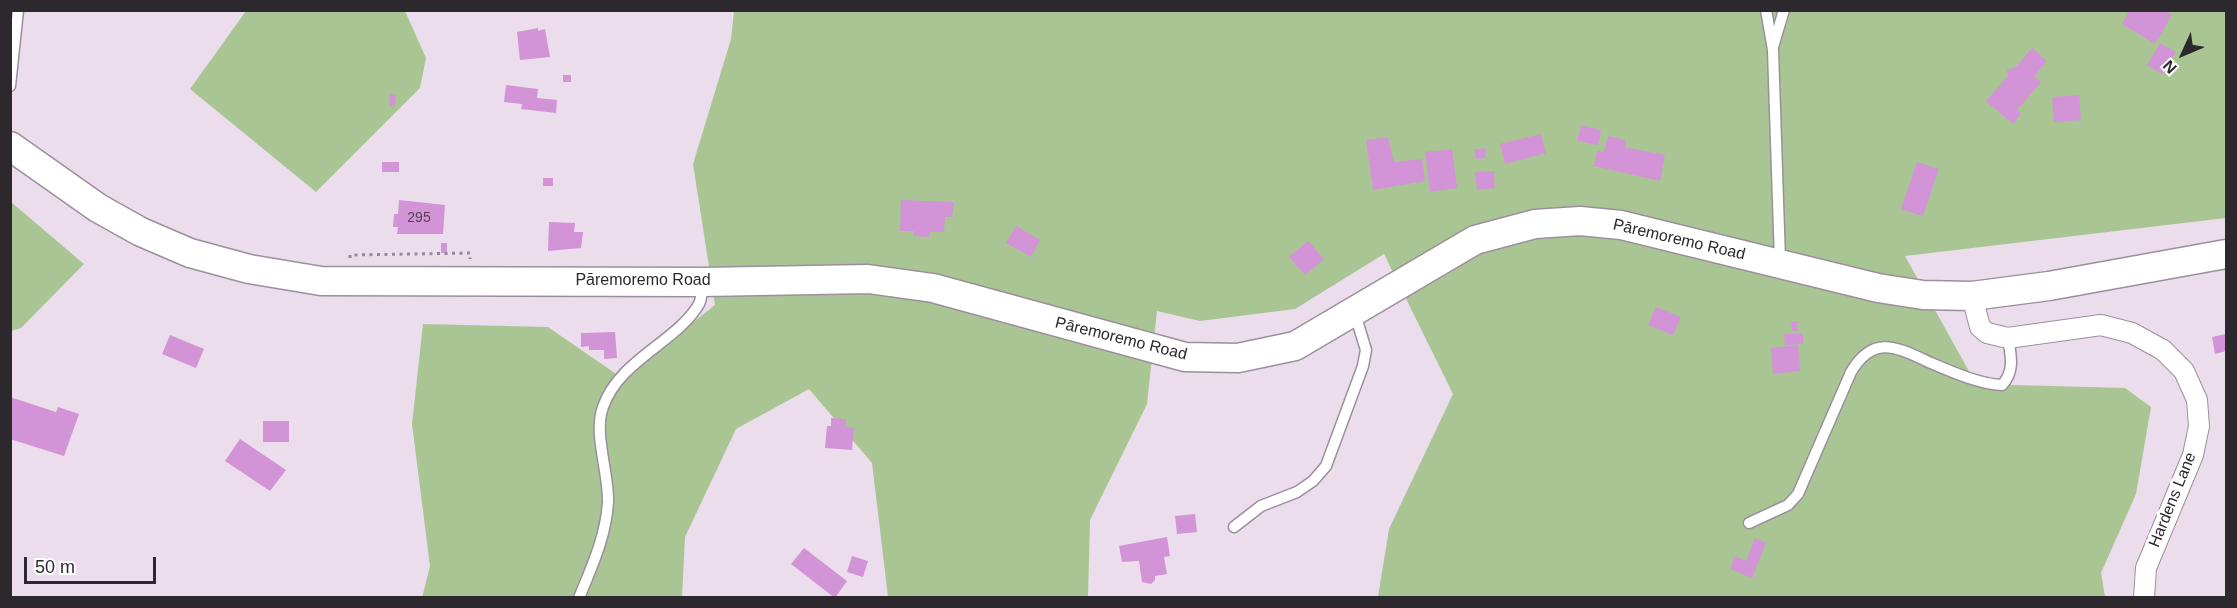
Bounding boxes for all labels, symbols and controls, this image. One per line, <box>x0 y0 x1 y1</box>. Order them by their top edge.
north arrow <box>2153 24 2213 84</box>
text: N <box>2160 57 2180 77</box>
house number: 295 <box>407 210 431 226</box>
street label: Pāremoremo Road <box>1611 215 1747 265</box>
street label: Pāremoremo Road <box>575 271 711 291</box>
street label: Pāremoremo Road <box>1053 313 1189 365</box>
street label: Hardens Lane <box>2145 450 2201 550</box>
scale bar <box>27 545 159 583</box>
text: 50 m <box>35 557 75 577</box>

